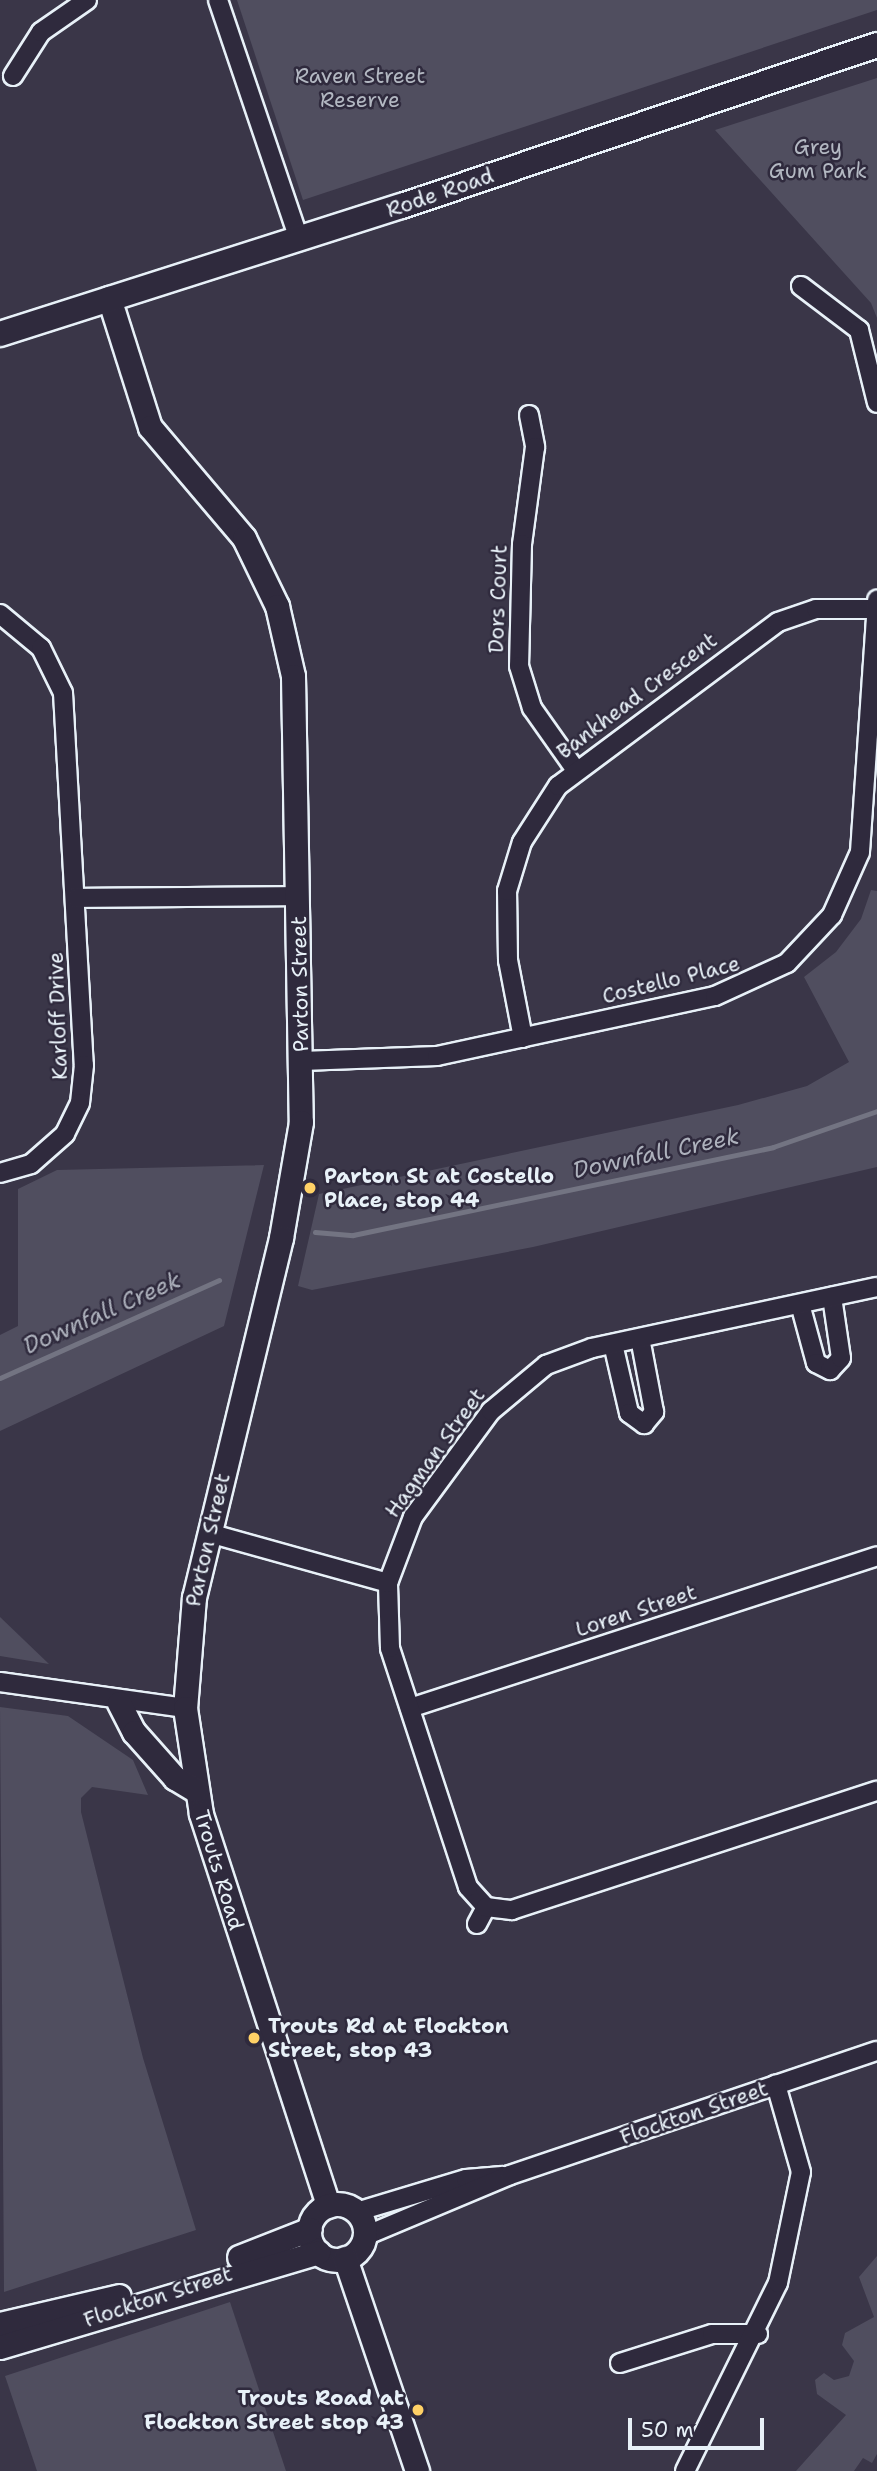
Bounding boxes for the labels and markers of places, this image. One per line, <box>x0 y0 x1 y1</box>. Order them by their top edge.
place label: Parton St at Costello Place, stop 44 <box>324 1163 554 1213</box>
marker: Parton St at Costello Place, stop 44 <box>302 1180 318 1196</box>
place label: Trouts Rd at Flockton Street, stop 43 <box>268 2013 509 2063</box>
marker: Trouts Rd at Flockton Street, stop 43 <box>246 2030 262 2046</box>
place label: Trouts Road at Flockton Street stop 43 <box>144 2385 404 2435</box>
marker: Trouts Road at Flockton Street stop 43 <box>410 2402 426 2418</box>

